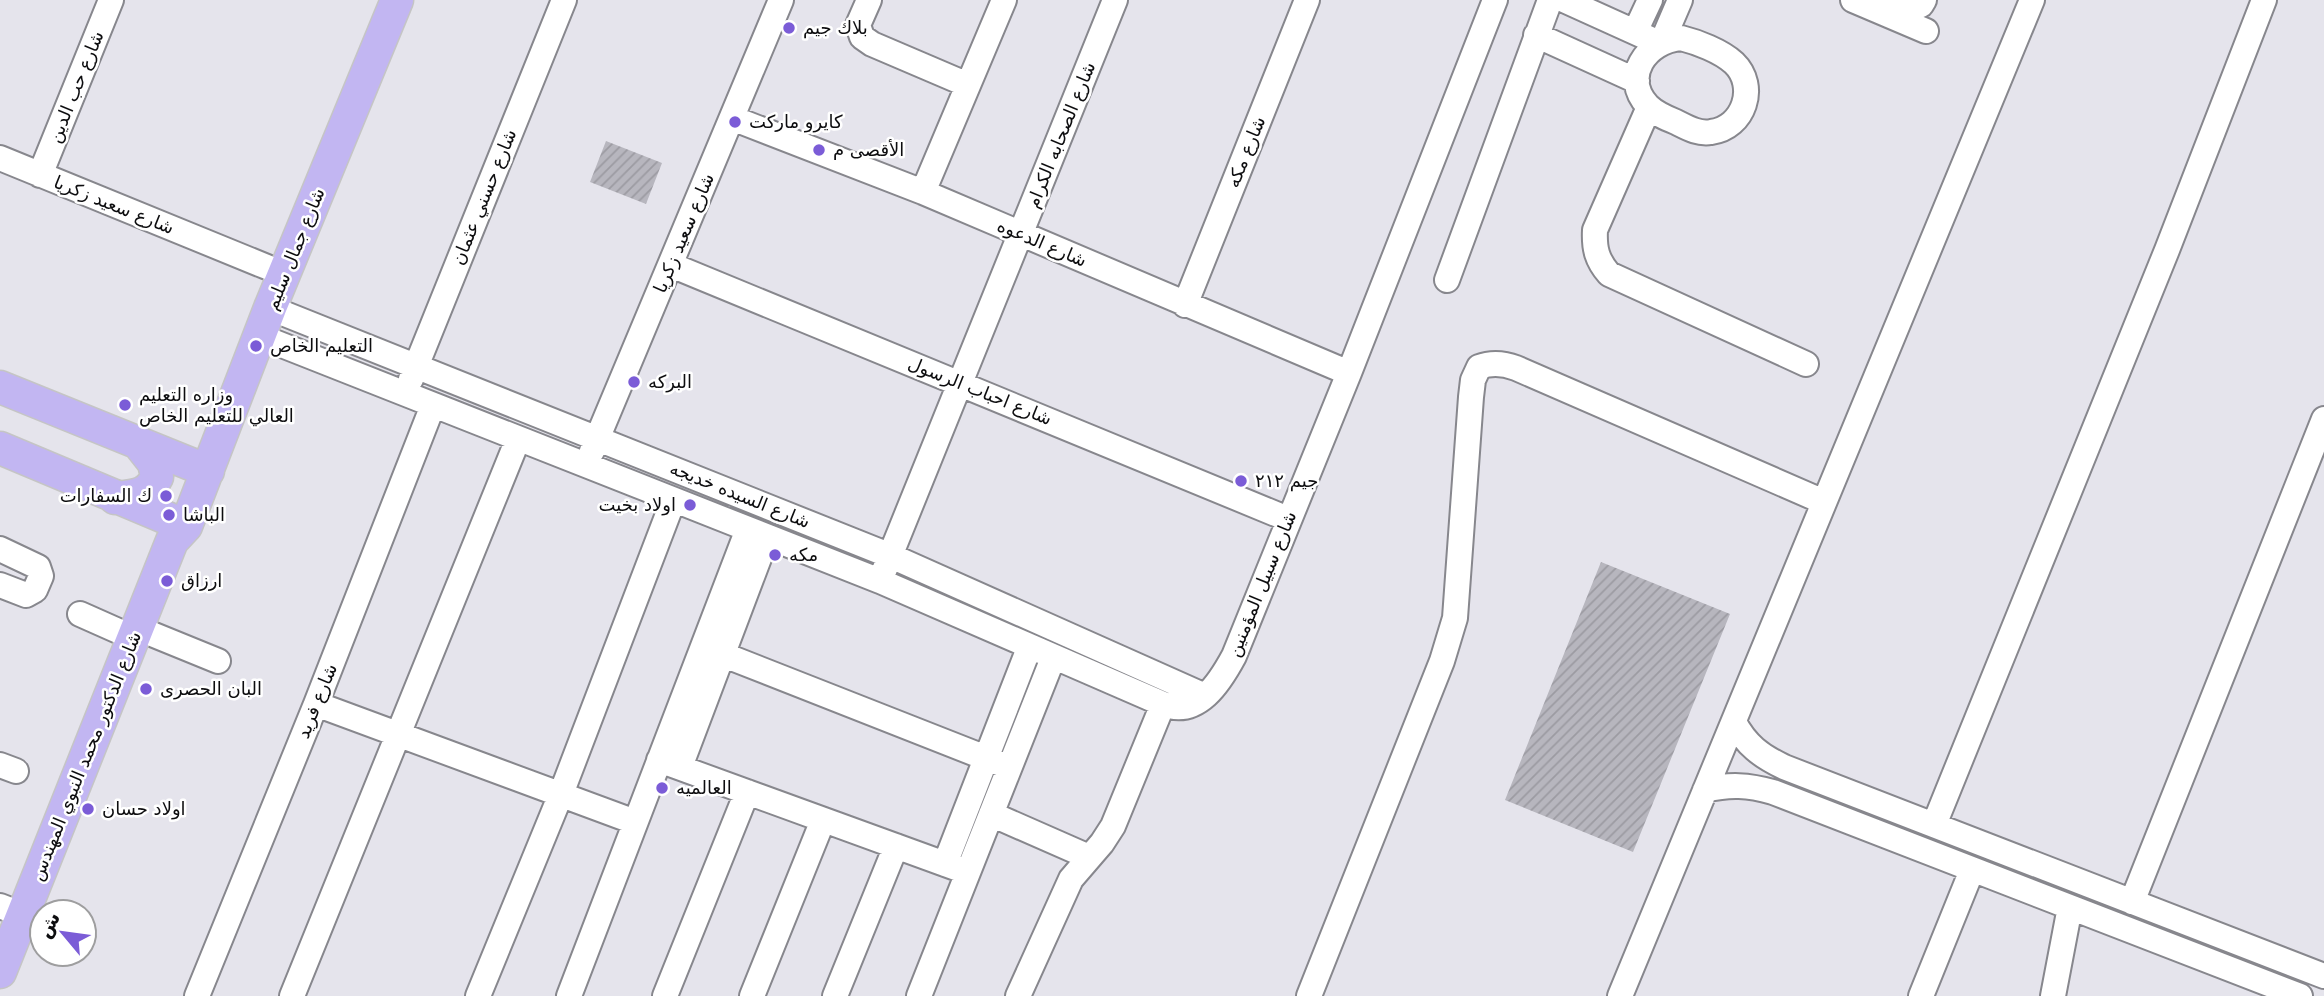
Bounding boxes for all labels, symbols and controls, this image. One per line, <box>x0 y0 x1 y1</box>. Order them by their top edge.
place label: بلاك جيم <box>803 17 868 39</box>
marker: بلاك جيم <box>781 20 797 36</box>
street label: شارع حب الدين <box>44 28 108 146</box>
street label: شارع الصحابه الكرام <box>1022 59 1100 211</box>
place label: كايرو ماركت <box>749 111 843 133</box>
street label: شارع مكه <box>1222 113 1270 191</box>
marker: كايرو ماركت <box>727 114 743 130</box>
street label: شارع حسني عثمان <box>447 126 521 268</box>
place label: الأقصى م <box>833 139 904 160</box>
marker: الأقصى م <box>811 142 827 158</box>
street label: شارع سعيد زكريا <box>649 170 719 296</box>
street label: شارع سعيد زكريا <box>51 171 177 239</box>
street label: شارع جمال سليم <box>260 185 330 313</box>
street label: شارع الدعوه <box>994 214 1090 272</box>
place label: التعليم الخاص <box>270 335 373 357</box>
marker: التعليم الخاص <box>248 338 264 354</box>
street label: شارع احباب الرسول <box>905 352 1055 430</box>
place label: البركه <box>648 371 692 393</box>
marker: البركه <box>626 374 642 390</box>
place label: وزاره التعليم العالي للتعليم الخاص <box>139 384 294 427</box>
marker: وزاره التعليم العالي للتعليم الخاص <box>117 397 133 413</box>
street label: شارع السيده خديجه <box>667 457 813 533</box>
place label: جيم ٢١٢ <box>1255 470 1318 492</box>
marker: جيم ٢١٢ <box>1233 473 1249 489</box>
place label: ك السفارات <box>60 485 152 506</box>
marker: ك السفارات <box>158 488 174 504</box>
place label: اولاد بخيت <box>599 494 676 516</box>
marker: اولاد بخيت <box>682 497 698 513</box>
place label: الباشا <box>183 504 225 525</box>
marker: الباشا <box>161 507 177 523</box>
street label: شارع سبيل المؤمنين <box>1223 508 1301 660</box>
place label: مكه <box>789 544 818 565</box>
marker: مكه <box>767 547 783 563</box>
place label: ارزاق <box>181 570 222 591</box>
marker: ارزاق <box>159 573 175 589</box>
street label: شارع الدكتور محمد النبوي المهندس <box>26 628 146 884</box>
street label: شارع فريد <box>292 660 342 742</box>
place label: البان الحصرى <box>160 678 262 700</box>
marker: البان الحصرى <box>138 681 154 697</box>
place label: العالميه <box>676 777 732 798</box>
marker: العالميه <box>654 780 670 796</box>
place label: اولاد حسان <box>102 798 186 820</box>
marker: اولاد حسان <box>80 801 96 817</box>
north arrow <box>28 898 98 968</box>
text: ش <box>32 908 65 942</box>

